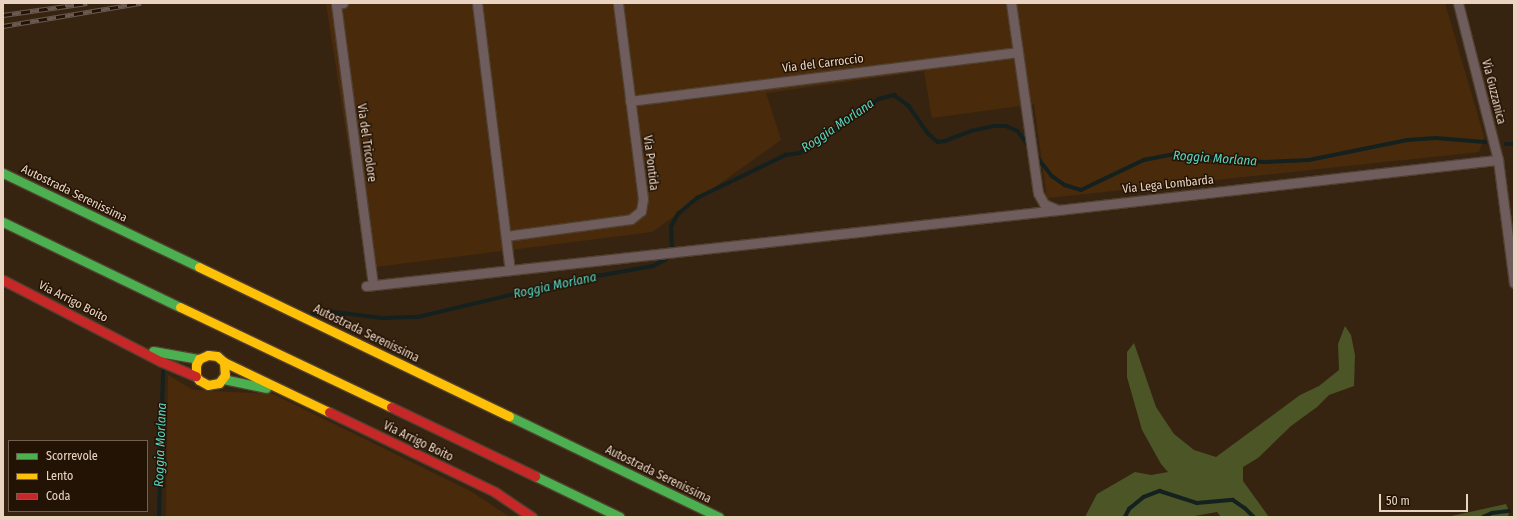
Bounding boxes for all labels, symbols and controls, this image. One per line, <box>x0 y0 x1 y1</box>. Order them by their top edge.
street label: Via del Carroccio <box>782 52 864 76</box>
street label: Via Guzzanica <box>1478 58 1508 126</box>
water label: Roggia Morlana <box>799 96 877 156</box>
street label: Via del Tricolore <box>353 103 379 183</box>
street label: Via Pontida <box>639 135 661 191</box>
water label: Roggia Morlana <box>1172 148 1258 170</box>
street label: Autostrada Serenissima <box>19 162 129 226</box>
street label: Via Lega Lombarda <box>1122 173 1214 197</box>
water label: Roggia Morlana <box>512 270 598 302</box>
street label: Via Arrigo Boito <box>36 278 110 326</box>
street label: Autostrada Serenissima <box>311 302 421 366</box>
water label: Roggia Morlana <box>152 403 170 487</box>
street label: Via Arrigo Boito <box>381 419 455 465</box>
legend <box>8 440 148 512</box>
street label: Autostrada Serenissima <box>603 443 713 507</box>
text: Scorrevole <box>46 449 98 463</box>
text: Lento <box>46 469 73 483</box>
scale bar <box>1381 486 1470 512</box>
text: Coda <box>46 489 70 503</box>
text: 50 m <box>1386 494 1410 508</box>

